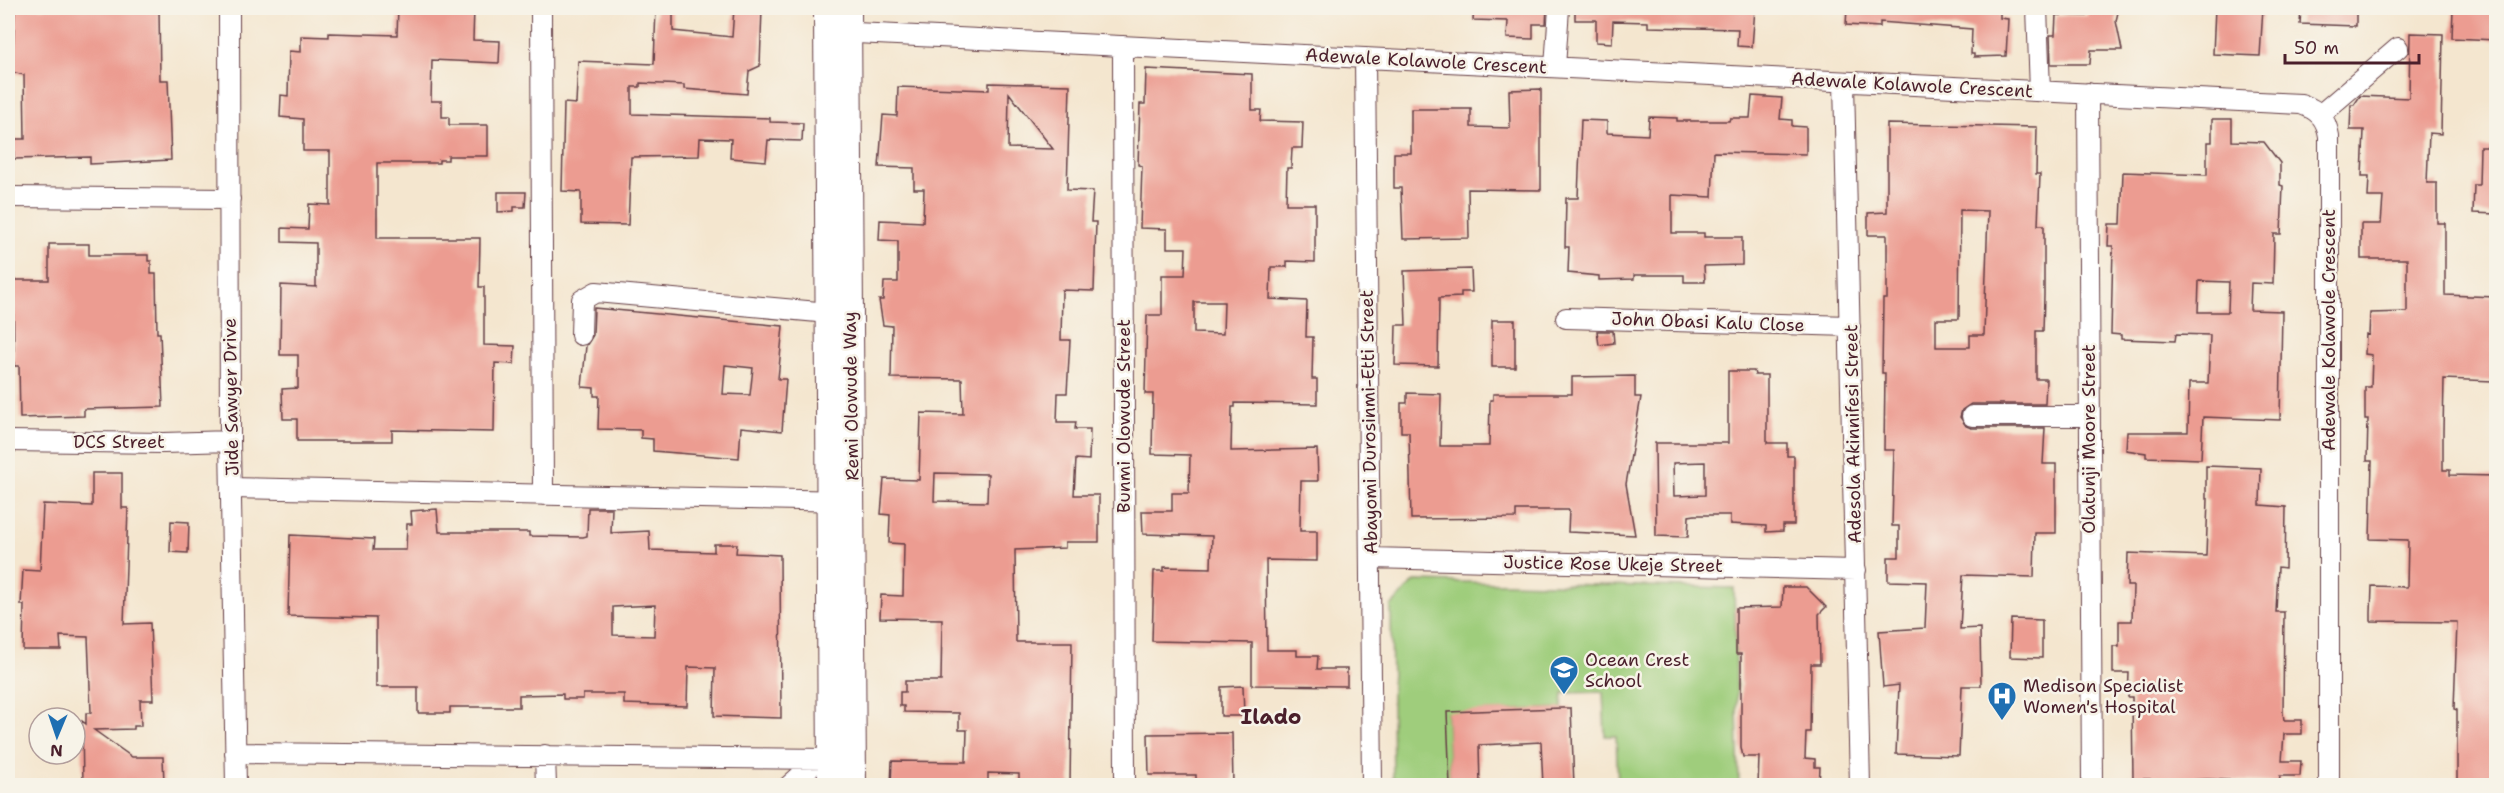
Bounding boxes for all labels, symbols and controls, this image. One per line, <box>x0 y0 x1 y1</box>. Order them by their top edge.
scale bar <box>2285 27 2418 65</box>
text: 50 m <box>2294 36 2339 60</box>
street label: Adewale Kolawole Crescent <box>1305 43 1548 79</box>
street label: Adewale Kolawole Crescent <box>1791 67 2034 103</box>
street label: Adewale Kolawole Crescent <box>2317 209 2341 451</box>
street label: Abayomi Durosinmi-Etti Street <box>1355 289 1383 555</box>
street label: John Obasi Kalu Close <box>1611 307 1805 337</box>
street label: Remi Olowude Way <box>838 311 864 481</box>
street label: Jide Sawyer Drive <box>218 318 244 476</box>
street label: Bunmi Olowude Street <box>1112 319 1136 513</box>
street label: Adesola Akinnifesi Street <box>1839 324 1867 544</box>
street label: Olatunji Moore Street <box>2077 344 2101 534</box>
street label: DCS Street <box>73 430 165 454</box>
street label: Justice Rose Ukeje Street <box>1503 550 1723 578</box>
place label: Ocean Crest School <box>1585 648 1689 693</box>
school or university icon: Ocean Crest School <box>1548 654 1580 696</box>
place label: Medison Specialist Women's Hospital <box>2023 674 2184 719</box>
hospital icon: Medison Specialist Women's Hospital <box>1986 680 2018 722</box>
district label: Ilado <box>1241 703 1301 731</box>
north arrow <box>27 706 87 766</box>
text: N <box>50 740 63 761</box>

